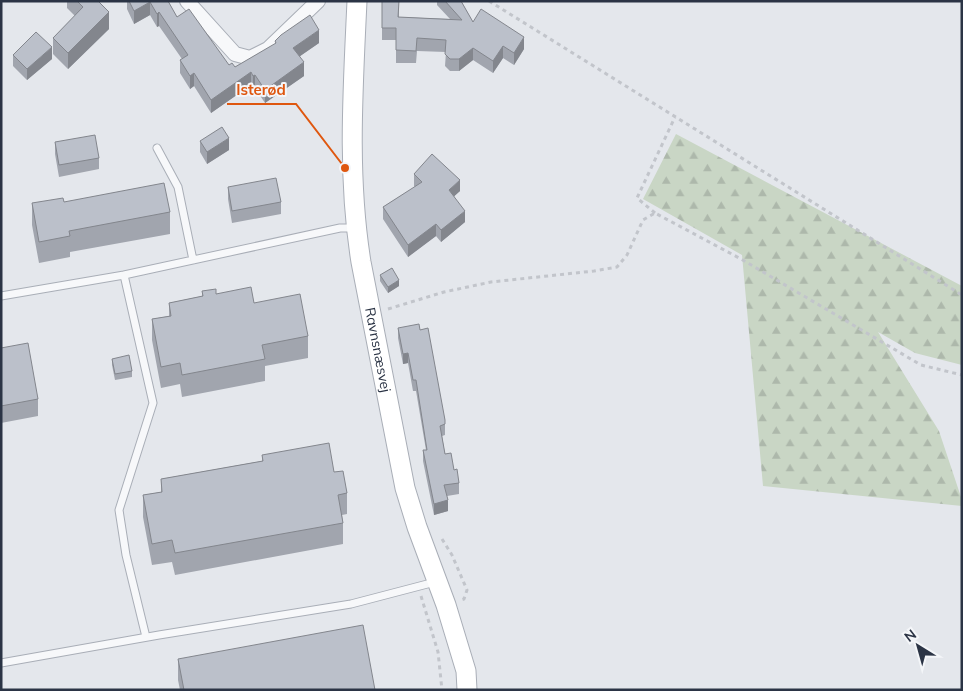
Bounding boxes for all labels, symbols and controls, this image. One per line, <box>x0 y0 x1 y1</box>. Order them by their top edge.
callout: Isterød <box>227 74 296 104</box>
text: Isterød <box>236 80 286 99</box>
street label: Ravnsnæsvej <box>361 306 395 394</box>
north arrow <box>893 621 943 671</box>
text: N <box>901 625 920 646</box>

